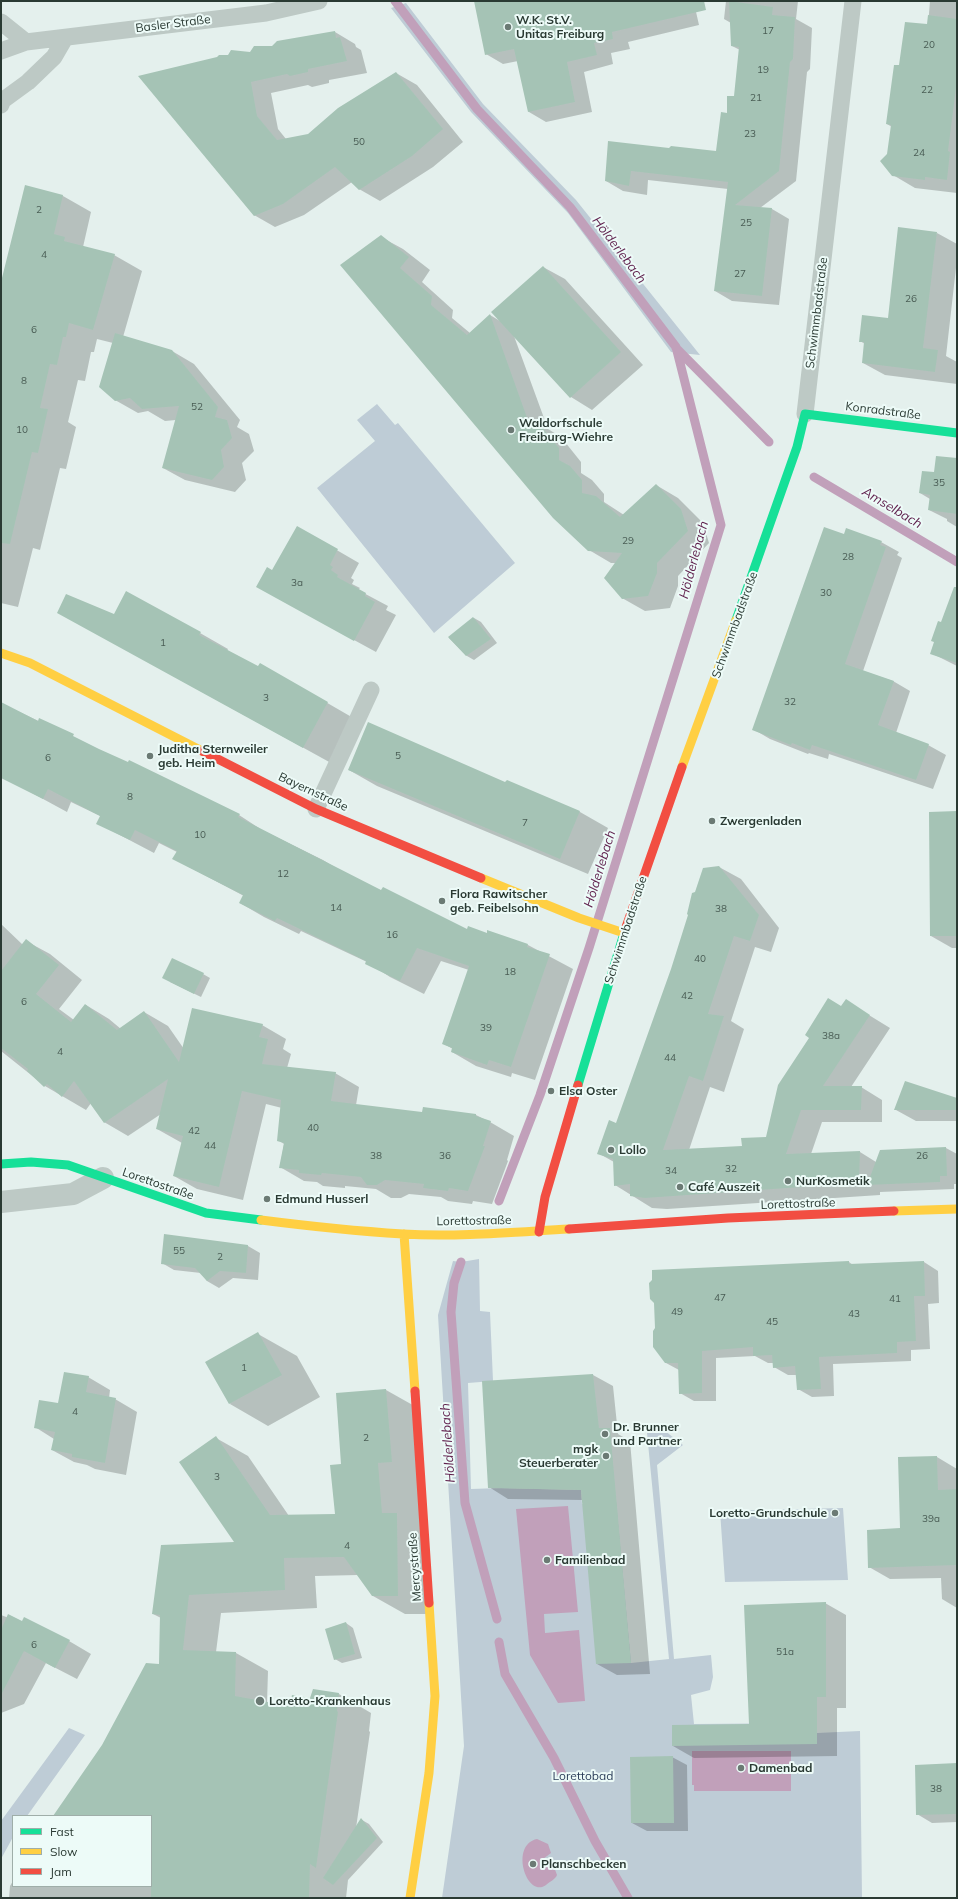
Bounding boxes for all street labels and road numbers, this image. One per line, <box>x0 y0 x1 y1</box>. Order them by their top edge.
street label: Basler Straße <box>135 12 211 36</box>
street label: Schwimmbadstraße <box>803 257 831 369</box>
street label: Konradstraße <box>845 399 921 423</box>
street label: Schwimmbadstraße <box>709 570 761 680</box>
street label: Bayernstraße <box>276 770 350 814</box>
street label: Schwimmbadstraße <box>602 874 650 986</box>
street label: Lorettostraße <box>120 1165 196 1203</box>
street label: Lorettostraße <box>760 1195 836 1213</box>
street label: Lorettostraße <box>436 1213 512 1229</box>
street label: Mercystraße <box>405 1532 425 1602</box>

